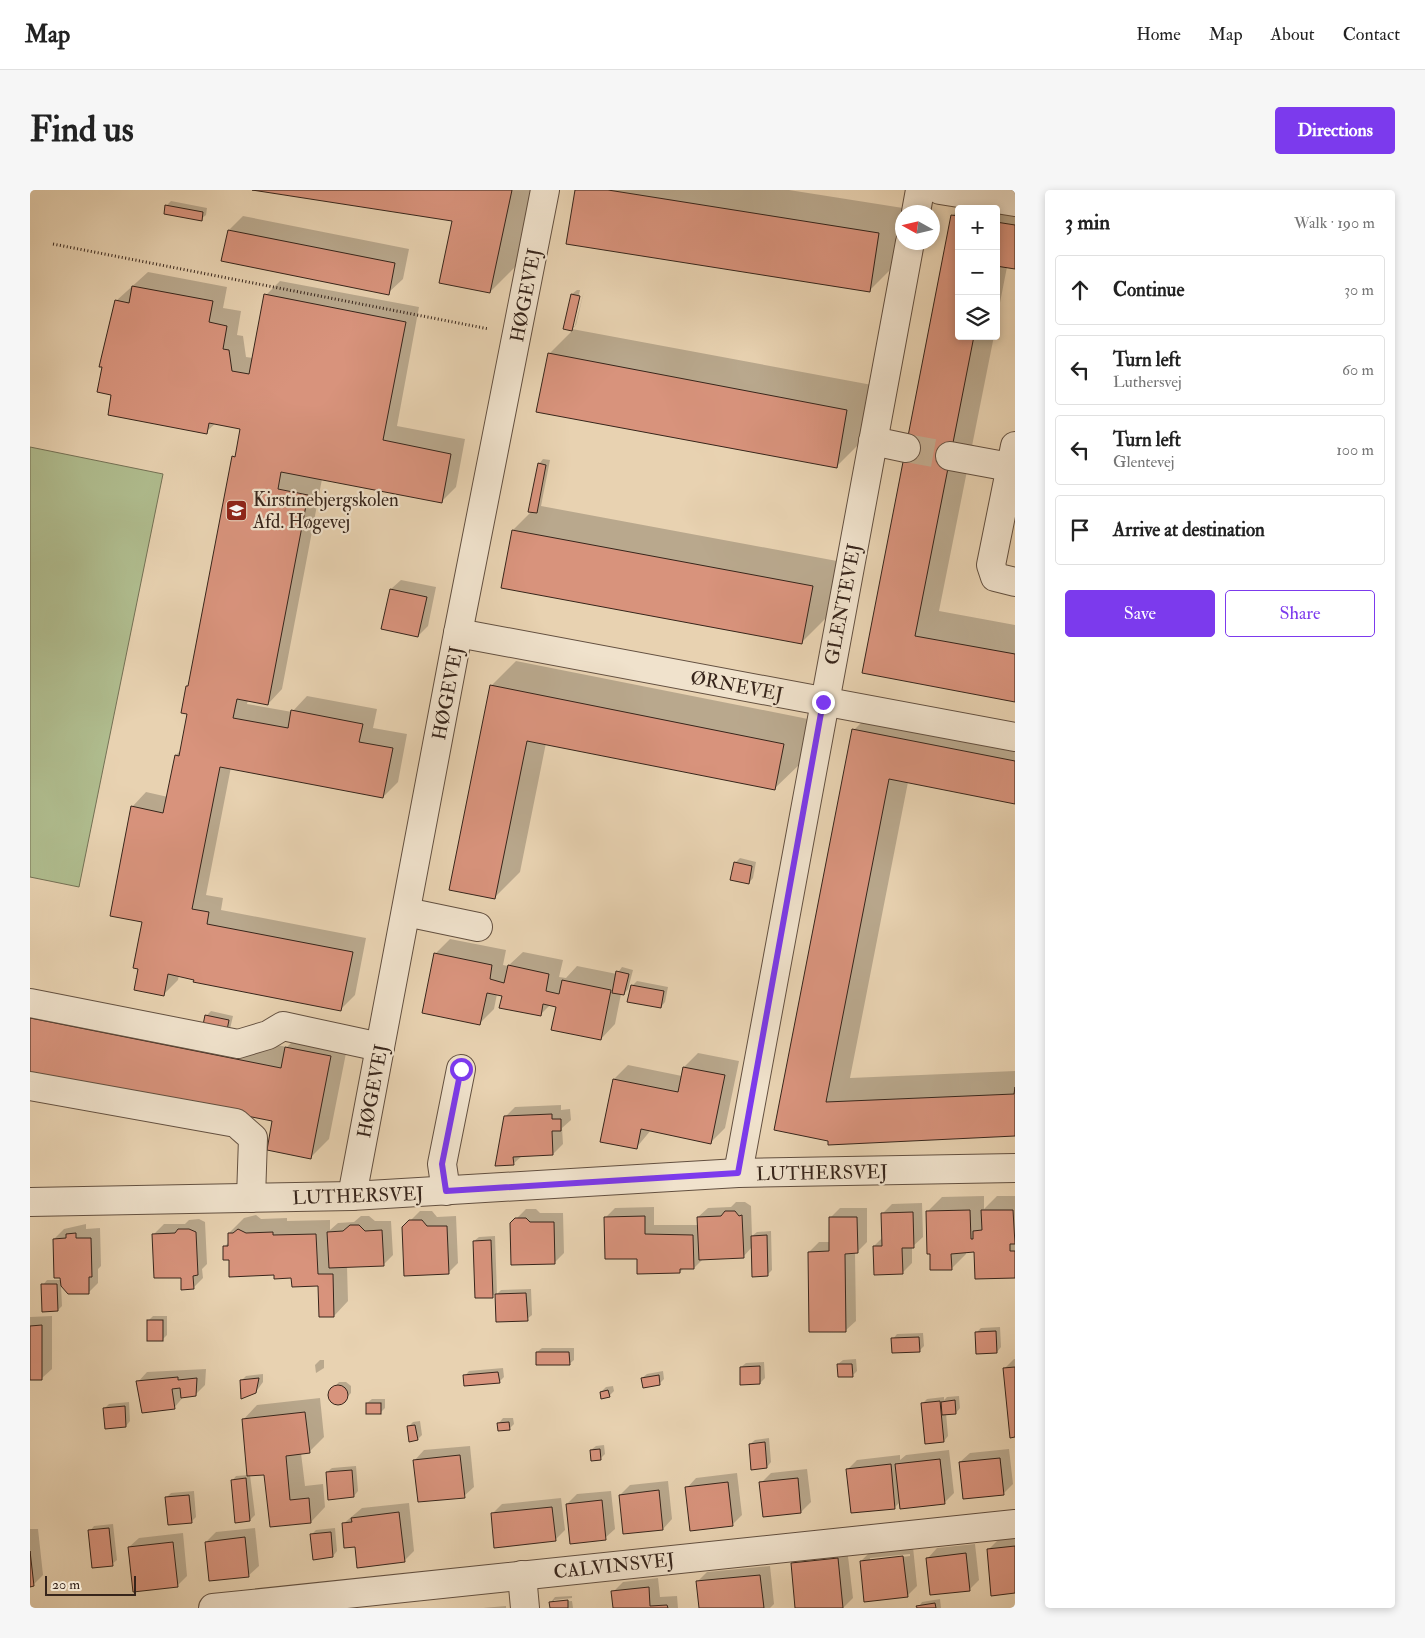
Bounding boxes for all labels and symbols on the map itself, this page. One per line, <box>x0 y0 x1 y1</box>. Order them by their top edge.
north arrow <box>895 205 940 250</box>
street label: HØGEVEJ <box>505 246 547 344</box>
place label: Kirstinebjergskolen Afd. Høgevej <box>252 488 399 534</box>
school or university icon: Kirstinebjergskolen Afd. Høgevej <box>225 498 249 522</box>
street label: GLENTEVEJ <box>819 541 867 667</box>
street label: HØGEVEJ <box>427 644 469 742</box>
street label: ØRNEVEJ <box>688 665 786 707</box>
route end <box>812 691 835 714</box>
street label: HØGEVEJ <box>352 1042 394 1140</box>
route start <box>450 1058 473 1081</box>
street label: LUTHERSVEJ <box>756 1160 888 1186</box>
street label: LUTHERSVEJ <box>292 1182 425 1210</box>
street label: CALVINSVEJ <box>552 1548 676 1584</box>
scale bar <box>45 1573 136 1596</box>

